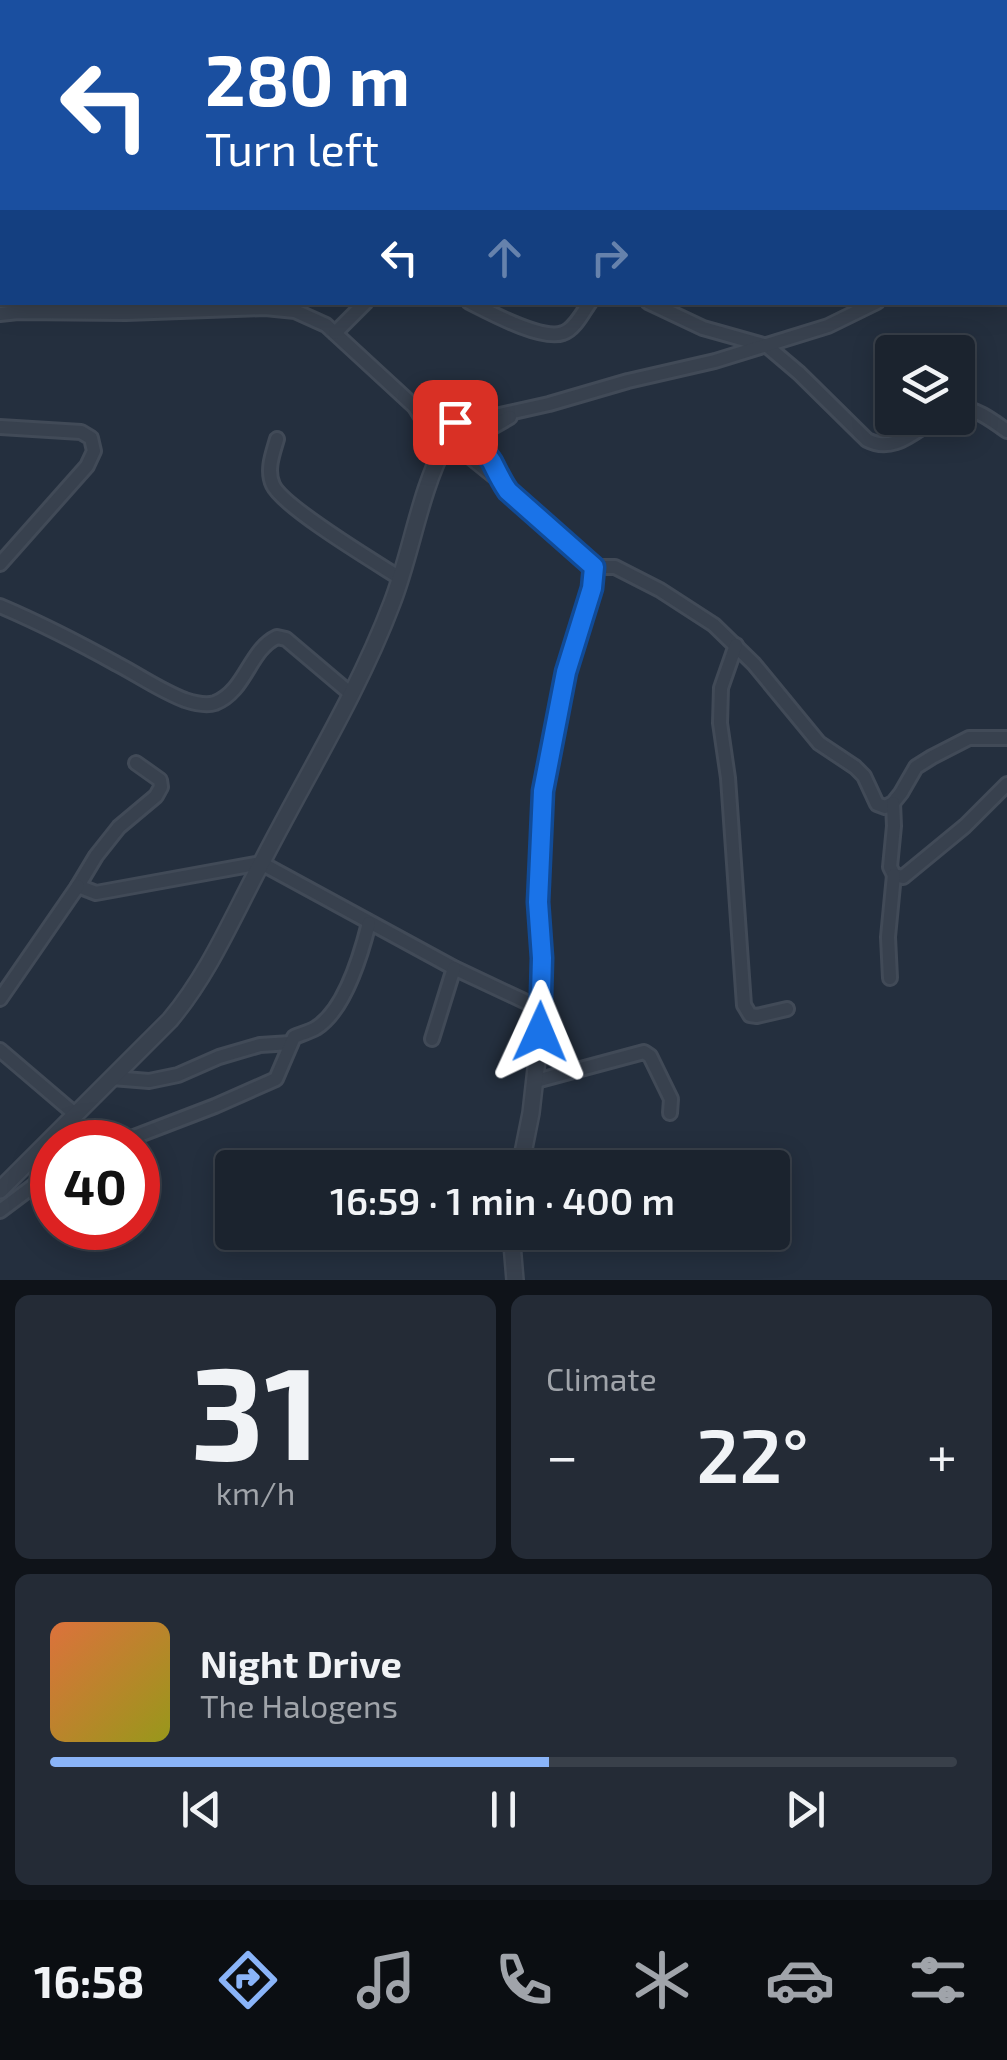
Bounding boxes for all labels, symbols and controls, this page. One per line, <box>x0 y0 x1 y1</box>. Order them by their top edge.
text: 280 m <box>205 36 410 120</box>
icon: left <box>40 40 170 170</box>
text: Turn left <box>205 121 379 175</box>
icon: left <box>372 230 427 285</box>
icon: ahead <box>477 230 532 285</box>
icon: right <box>582 230 637 285</box>
map controls <box>875 335 975 435</box>
button: layers <box>875 335 975 435</box>
pin <box>413 380 498 465</box>
icon: arrive <box>428 395 483 450</box>
position arrow <box>488 980 592 1084</box>
speed limit sign: 40 <box>30 1120 160 1250</box>
text: 16:59 · 1 min · 400 m <box>330 1177 675 1223</box>
text: 31 <box>191 1330 320 1486</box>
text: Climate <box>546 1359 657 1397</box>
text: 22° <box>696 1408 809 1498</box>
text: − <box>546 1421 578 1487</box>
text: + <box>927 1421 957 1487</box>
text: km/h <box>216 1473 295 1511</box>
text: Night Drive <box>200 1640 402 1686</box>
text: The Halogens <box>200 1686 398 1724</box>
icon: previous <box>174 1782 229 1837</box>
icon: pause <box>476 1782 531 1837</box>
icon: next <box>778 1782 833 1837</box>
icon: directions <box>213 1945 283 2015</box>
icon: music <box>351 1945 421 2015</box>
icon: phone <box>489 1945 559 2015</box>
icon: climate <box>627 1945 697 2015</box>
icon: car <box>765 1945 835 2015</box>
icon: filters <box>903 1945 973 2015</box>
text: 16:58 <box>34 1953 144 2007</box>

